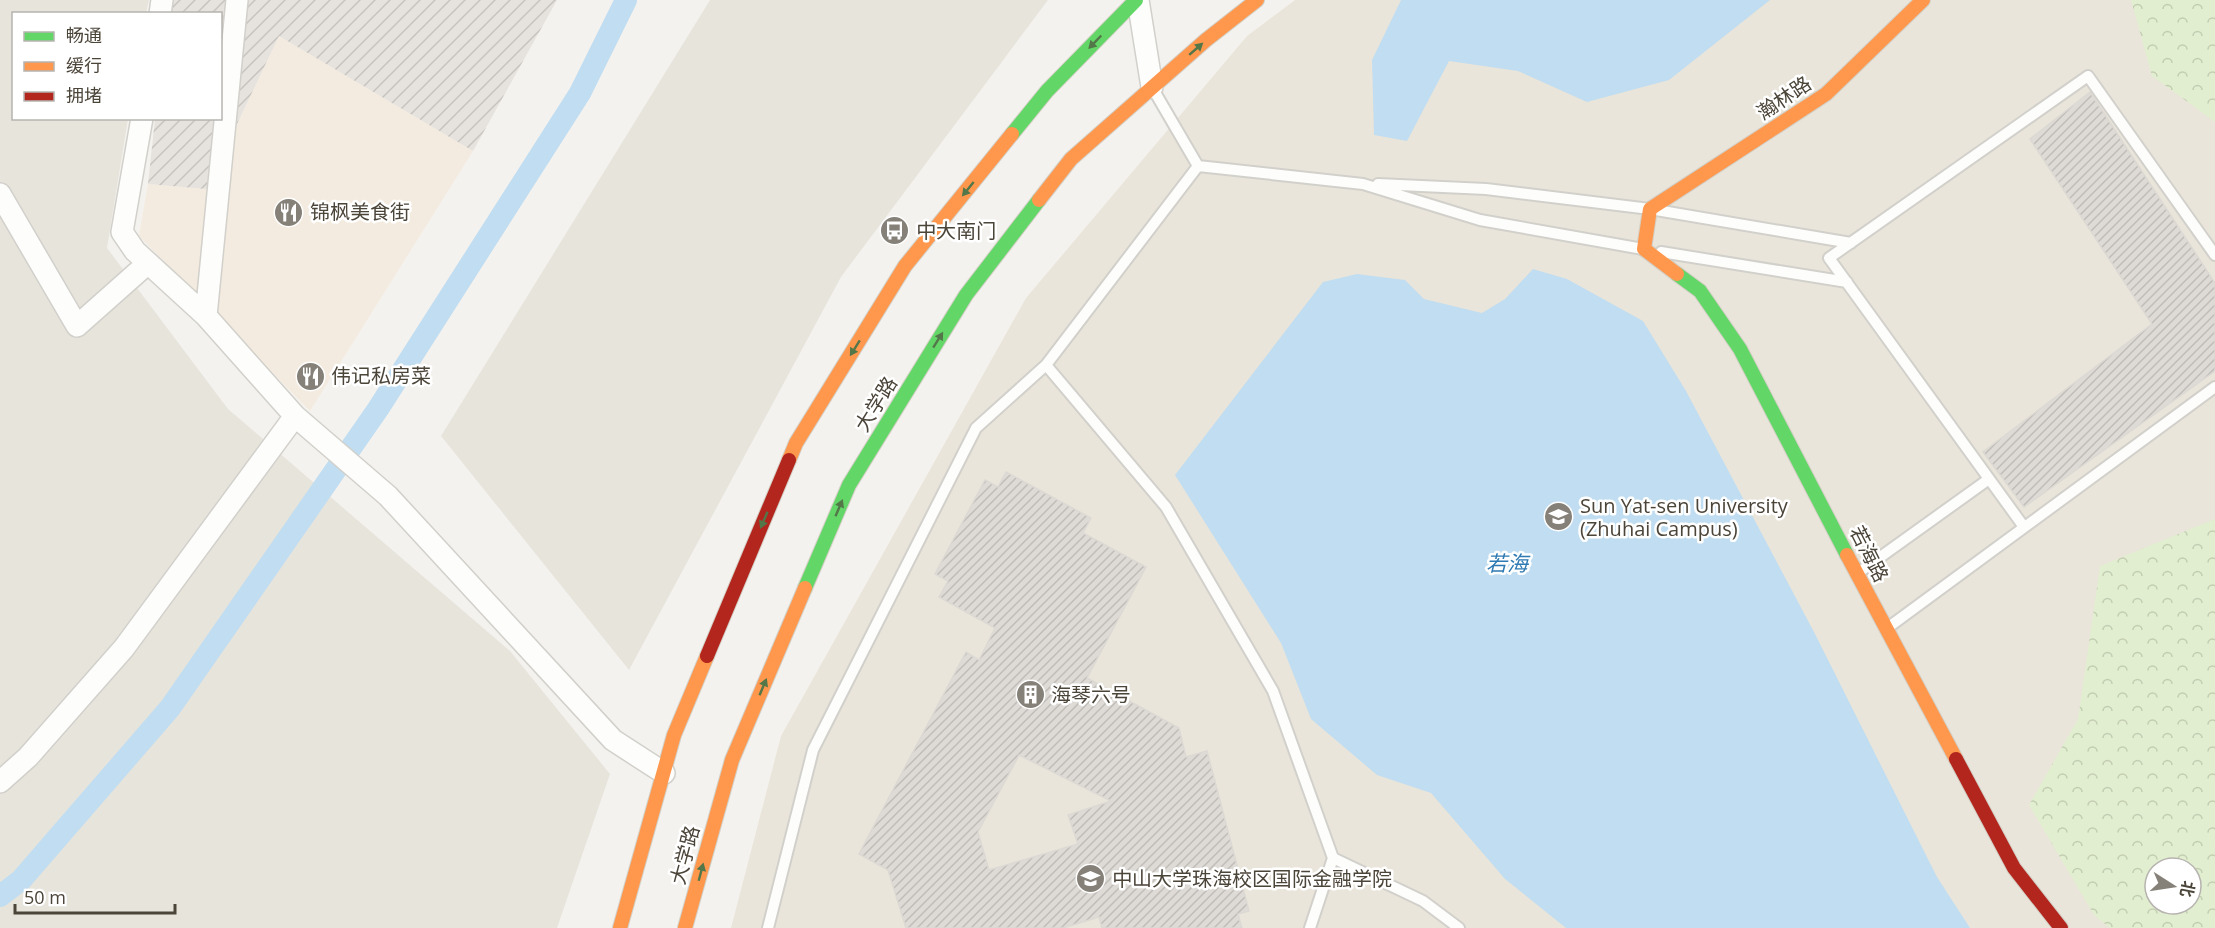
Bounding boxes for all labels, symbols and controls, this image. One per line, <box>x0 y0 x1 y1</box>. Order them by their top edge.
legend <box>12 12 222 120</box>
text: 畅通 <box>66 23 102 47</box>
one-way arrow <box>1089 34 1103 48</box>
one-way arrow <box>1188 43 1203 56</box>
text: 缓行 <box>66 53 102 77</box>
street label: 瀚林路 <box>1751 70 1816 126</box>
text: 拥堵 <box>66 83 102 107</box>
one-way arrow <box>962 181 975 196</box>
restaurant icon: 锦枫美食街 <box>273 196 305 228</box>
place label: 锦枫美食街 <box>310 198 410 225</box>
bus stop icon: 中大南门 <box>879 215 911 247</box>
place label: 中大南门 <box>916 217 996 244</box>
one-way arrow <box>933 332 944 348</box>
one-way arrow <box>850 340 861 356</box>
restaurant icon: 伟记私房菜 <box>294 360 326 392</box>
place label: 伟记私房菜 <box>331 362 431 389</box>
street label: 大学路 <box>848 371 903 436</box>
place label: Sun Yat-sen University (Zhuhai Campus) <box>1580 492 1789 542</box>
one-way arrow <box>834 498 844 516</box>
school or university icon: Sun Yat-sen University (Zhuhai Campus) <box>1543 501 1575 533</box>
one-way arrow <box>759 511 769 529</box>
street label: 若海路 <box>1844 521 1895 587</box>
water label: 若海 <box>1486 549 1531 577</box>
one-way arrow <box>759 678 768 696</box>
building icon: 海琴六号 <box>1014 679 1046 711</box>
place label: 海琴六号 <box>1051 681 1131 708</box>
street label: 大学路 <box>664 822 705 887</box>
north arrow <box>2143 856 2203 916</box>
one-way arrow <box>697 863 706 881</box>
school or university icon: 中山大学珠海校区国际金融学院 <box>1075 863 1107 895</box>
place label: 中山大学珠海校区国际金融学院 <box>1112 865 1392 892</box>
scale bar <box>15 877 176 915</box>
text: 北 <box>2175 879 2200 899</box>
text: 50 m <box>24 885 66 909</box>

